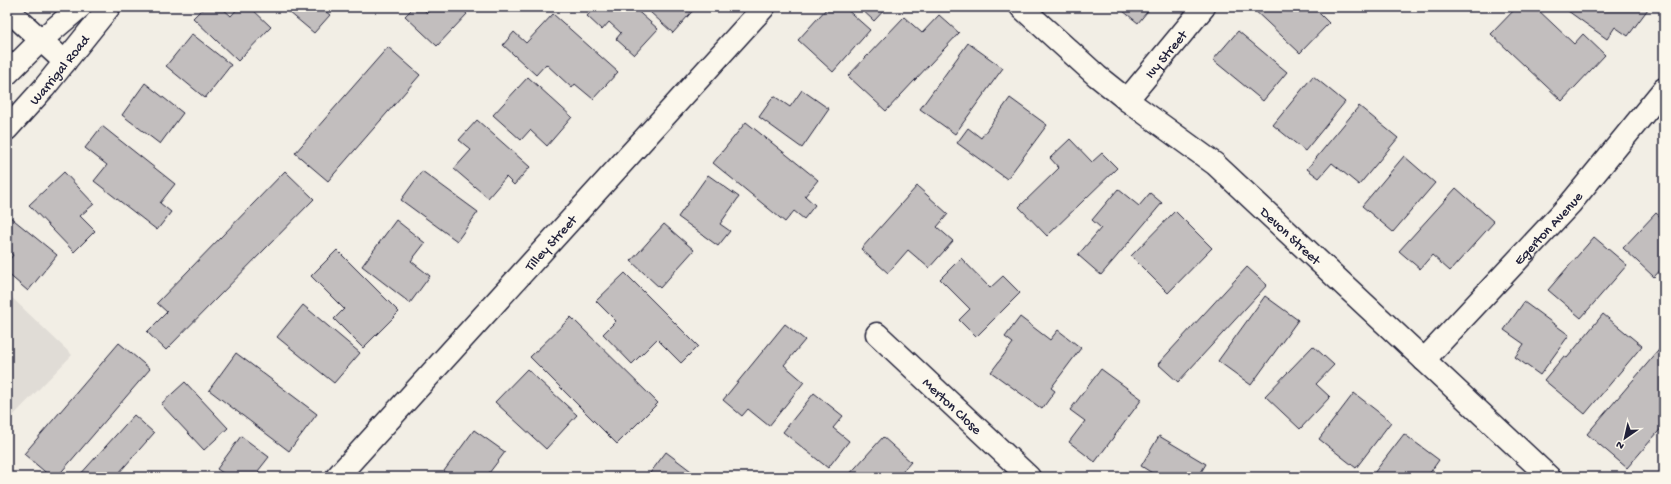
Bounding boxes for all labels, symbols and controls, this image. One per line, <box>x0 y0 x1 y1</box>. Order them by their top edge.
street label: Ivy Street <box>1142 27 1193 83</box>
street label: Warrigal Road <box>27 31 95 109</box>
street label: Egerton Avenue <box>1511 188 1588 270</box>
street label: Devon Street <box>1255 204 1324 270</box>
street label: Tilley Street <box>522 212 583 276</box>
street label: Merton Close <box>918 375 985 440</box>
north arrow <box>1605 418 1645 458</box>
text: N <box>1614 438 1627 452</box>

